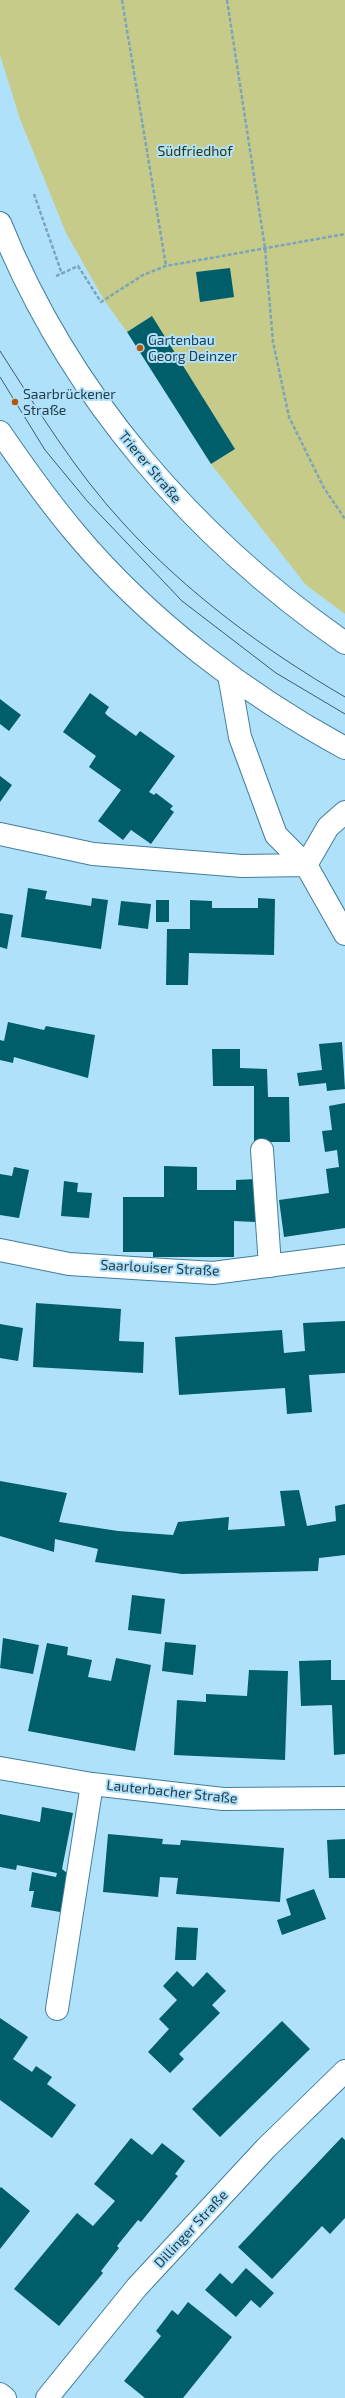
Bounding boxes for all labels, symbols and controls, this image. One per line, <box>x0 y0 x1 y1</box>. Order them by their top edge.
park label: Südfriedhof <box>157 143 233 159</box>
place label: Gartenbau Georg Deinzer <box>148 332 237 364</box>
marker: Gartenbau Georg Deinzer <box>135 343 145 353</box>
place label: Saarbrückener Straße <box>23 386 116 418</box>
marker: Saarbrückener Straße <box>10 397 20 407</box>
street label: Trierer Straße <box>115 428 185 506</box>
street label: Saarlouiser Straße <box>100 1256 220 1280</box>
street label: Lauterbacher Straße <box>106 1777 238 1807</box>
street label: Dillinger Straße <box>151 2187 231 2271</box>

